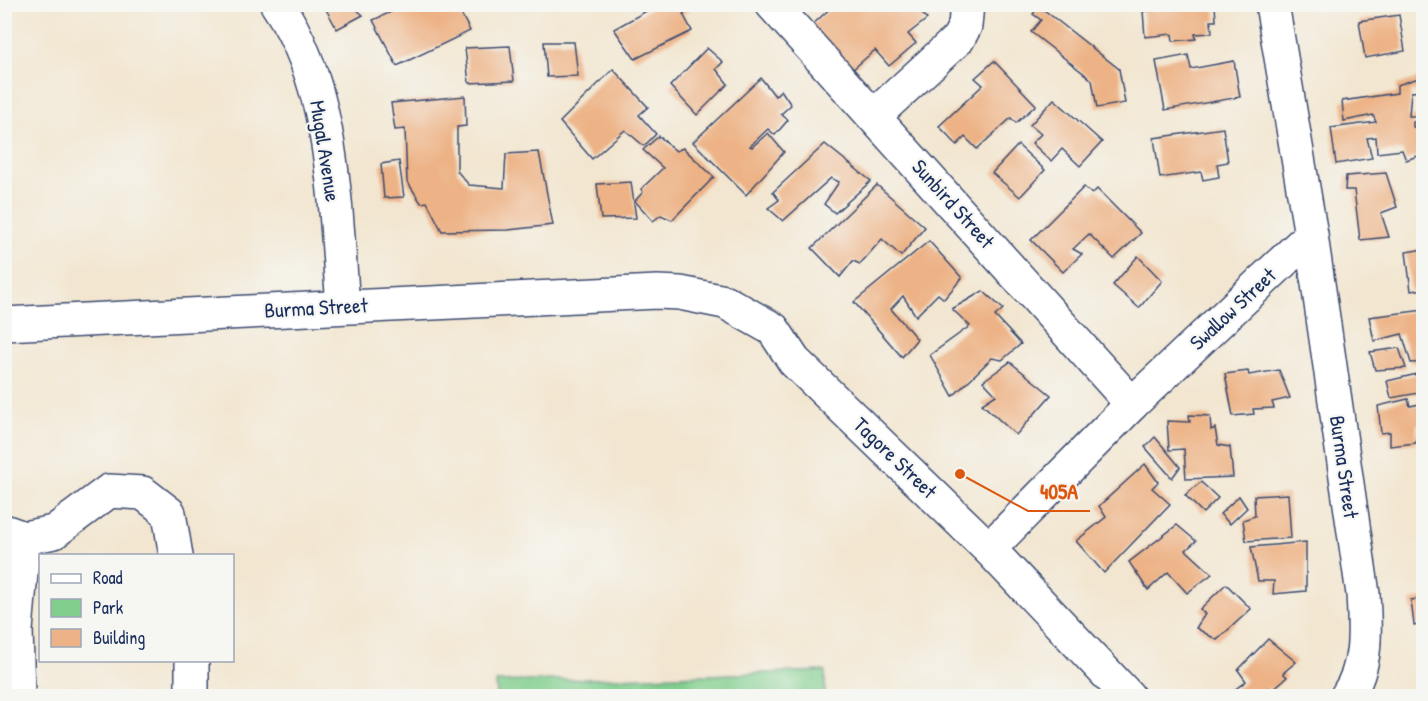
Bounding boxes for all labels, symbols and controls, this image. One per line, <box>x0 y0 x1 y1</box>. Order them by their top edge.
street label: Mugal Avenue <box>303 98 348 204</box>
street label: Sunbird Street <box>905 153 1002 255</box>
street label: Swallow Street <box>1183 260 1283 356</box>
street label: Burma Street <box>264 290 369 325</box>
street label: Tagore Street <box>847 410 944 505</box>
street label: Burma Street <box>1323 414 1366 521</box>
callout: 405A <box>1028 471 1090 511</box>
text: 405A <box>1040 476 1078 506</box>
legend <box>39 554 234 662</box>
text: Road <box>93 565 123 590</box>
text: Park <box>93 595 124 620</box>
text: Building <box>93 625 145 650</box>

